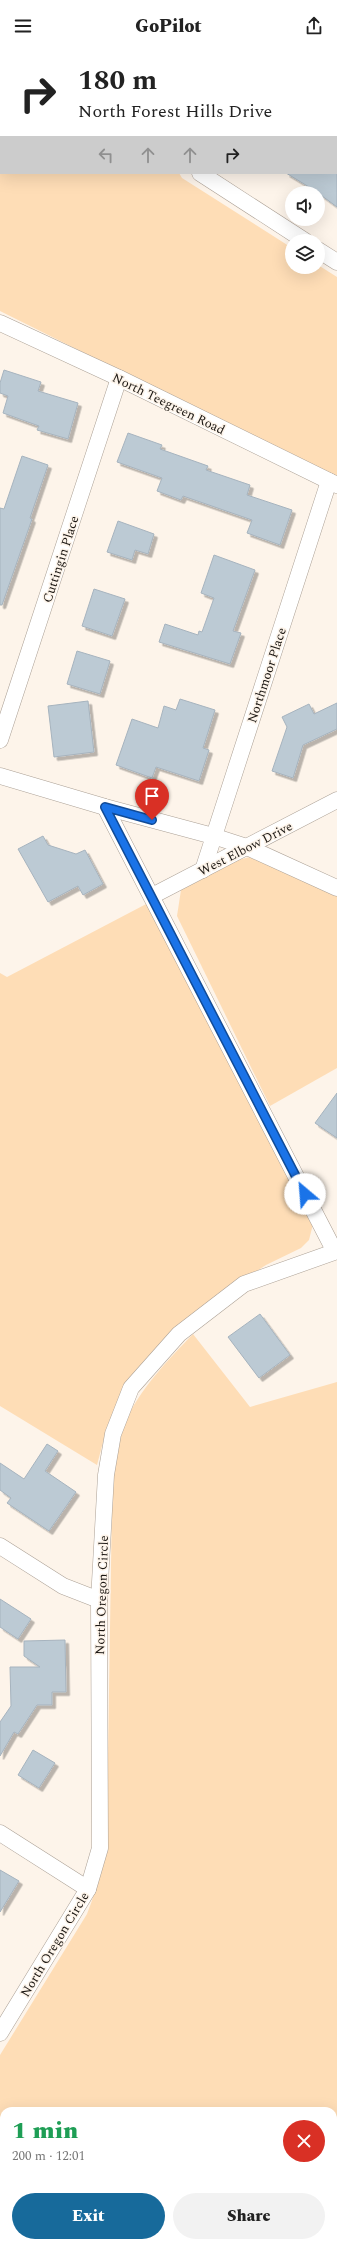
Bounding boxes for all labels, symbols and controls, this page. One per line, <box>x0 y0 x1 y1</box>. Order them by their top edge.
text: GoPilot <box>135 13 202 40</box>
icon: menu <box>12 15 34 37</box>
icon: share <box>303 15 325 37</box>
text: 180 m <box>78 59 157 102</box>
icon: right <box>12 68 64 120</box>
text: North Forest Hills Drive <box>78 98 272 125</box>
icon: left <box>95 144 117 166</box>
icon: ahead <box>137 144 159 166</box>
icon: ahead <box>179 144 201 166</box>
icon: right <box>221 144 243 166</box>
map controls <box>285 186 325 274</box>
button: sound <box>285 186 325 226</box>
button: layers <box>285 234 325 274</box>
street label: North Teegreen Road <box>109 368 228 440</box>
street label: Cuttingin Place <box>37 513 84 605</box>
street label: Northmoor Place <box>242 625 292 726</box>
pin <box>135 779 169 820</box>
icon: arrive <box>141 785 163 807</box>
street label: West Elbow Drive <box>195 816 296 881</box>
position arrow <box>284 1173 326 1215</box>
street label: North Oregon Circle <box>90 1535 114 1655</box>
street label: North Oregon Circle <box>15 1888 94 2001</box>
text: 1 min <box>12 2113 78 2149</box>
button: close <box>283 2120 325 2162</box>
text: 200 m · 12:01 <box>12 2146 85 2166</box>
button: Exit <box>12 2193 165 2239</box>
button: Share <box>173 2193 325 2239</box>

